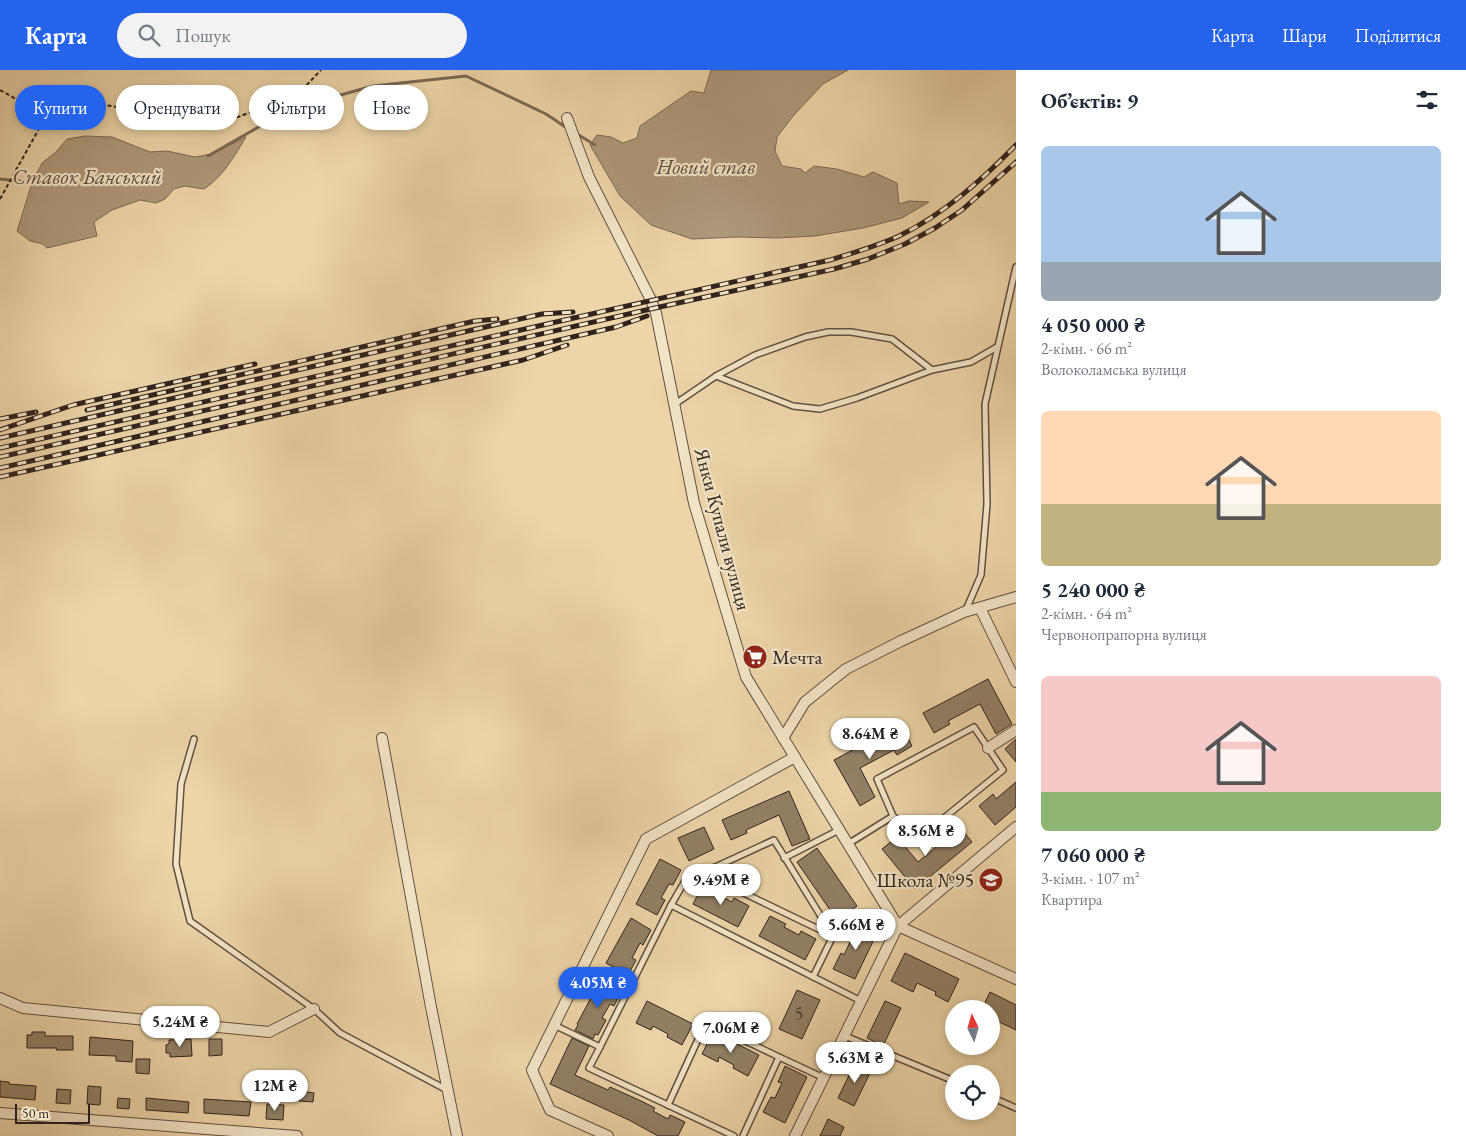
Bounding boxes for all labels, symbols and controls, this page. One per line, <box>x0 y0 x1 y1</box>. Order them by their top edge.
search box <box>117 13 467 58</box>
text: Карта <box>25 20 87 51</box>
icon: search <box>135 21 163 49</box>
text: Пошук <box>175 23 231 48</box>
text: Карта <box>1211 24 1254 47</box>
text: Шари <box>1282 24 1327 47</box>
text: Поділитися <box>1355 24 1441 47</box>
chip: Купити <box>15 85 106 130</box>
chip: Орендувати <box>116 85 239 130</box>
chip: Фільтри <box>249 85 344 130</box>
chip: Нове <box>354 85 428 130</box>
icon: filters <box>1413 86 1441 114</box>
text: Об’єктів: 9 <box>1041 87 1138 114</box>
water label: Новий став <box>656 153 755 180</box>
water label: Ставок Банський <box>12 163 162 190</box>
icon: home <box>1196 178 1286 268</box>
text: 4 050 000 ₴ <box>1041 311 1145 338</box>
text: 2-кімн. · 66 m² <box>1041 338 1132 359</box>
text: Волоколамська вулиця <box>1041 359 1187 380</box>
icon: home <box>1196 443 1286 533</box>
street label: Янки Купали вулиця <box>689 444 757 613</box>
text: 5 240 000 ₴ <box>1041 576 1145 603</box>
text: 2-кімн. · 64 m² <box>1041 603 1132 624</box>
text: Червонопрапорна вулиця <box>1041 624 1207 645</box>
supermarket icon: Мечта <box>742 644 768 670</box>
place label: Мечта <box>772 644 823 670</box>
icon: home <box>1196 708 1286 798</box>
pin: 8.64M ₴ <box>824 718 916 760</box>
text: 8.64M ₴ <box>842 723 898 744</box>
pin: 8.56M ₴ <box>880 814 972 857</box>
text: 8.56M ₴ <box>898 820 954 841</box>
text: 7 060 000 ₴ <box>1041 841 1145 868</box>
pin: 9.49M ₴ <box>675 864 767 906</box>
place label: Школа №95 <box>877 867 974 893</box>
school or university icon: Школа №95 <box>978 867 1004 893</box>
text: 3-кімн. · 107 m² <box>1041 868 1140 889</box>
text: 9.49M ₴ <box>693 869 749 890</box>
text: Квартира <box>1041 889 1102 910</box>
pin: 5.66M ₴ <box>810 908 902 951</box>
text: 5.66M ₴ <box>828 914 884 935</box>
pin: 4.05M ₴ <box>552 966 644 1009</box>
text: 4.05M ₴ <box>570 972 626 993</box>
north arrow <box>945 1000 1000 1055</box>
map controls <box>945 1000 1000 1120</box>
house number: 5 <box>795 1002 803 1025</box>
pin: 5.24M ₴ <box>134 1006 226 1048</box>
text: 5.24M ₴ <box>152 1011 208 1032</box>
pin: 7.06M ₴ <box>685 1012 777 1054</box>
text: 7.06M ₴ <box>703 1017 759 1038</box>
pin: 5.63M ₴ <box>809 1042 901 1084</box>
text: 5.63M ₴ <box>827 1047 883 1068</box>
button: locate <box>945 1065 1000 1120</box>
pin: 12M ₴ <box>240 1070 310 1112</box>
text: 12M ₴ <box>253 1075 297 1096</box>
scale bar <box>15 1101 90 1124</box>
text: 50 m <box>22 1104 49 1122</box>

